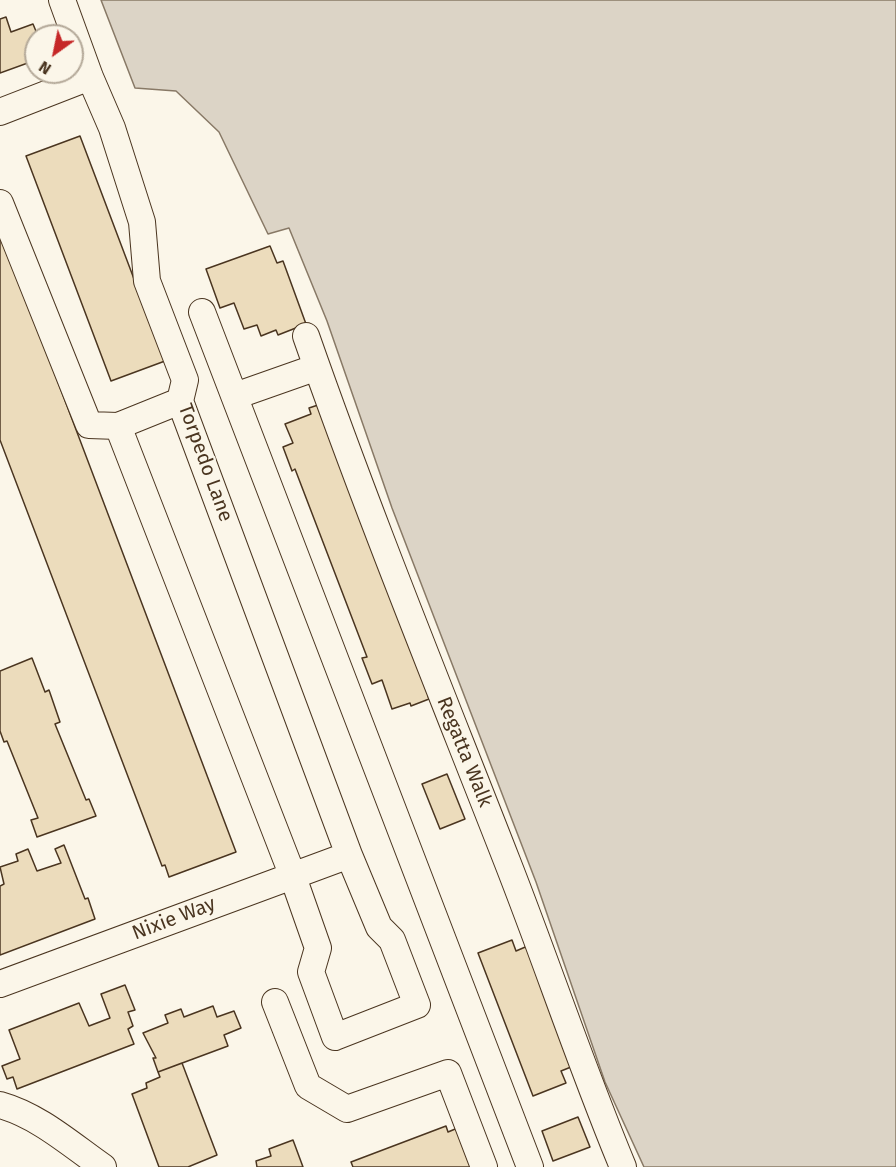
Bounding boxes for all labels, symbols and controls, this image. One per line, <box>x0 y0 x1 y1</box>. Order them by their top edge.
north arrow <box>24 24 84 84</box>
text: N <box>35 57 55 79</box>
street label: Torpedo Lane <box>173 401 237 525</box>
street label: Regatta Walk <box>431 693 497 811</box>
street label: Nixie Way <box>129 892 219 946</box>

